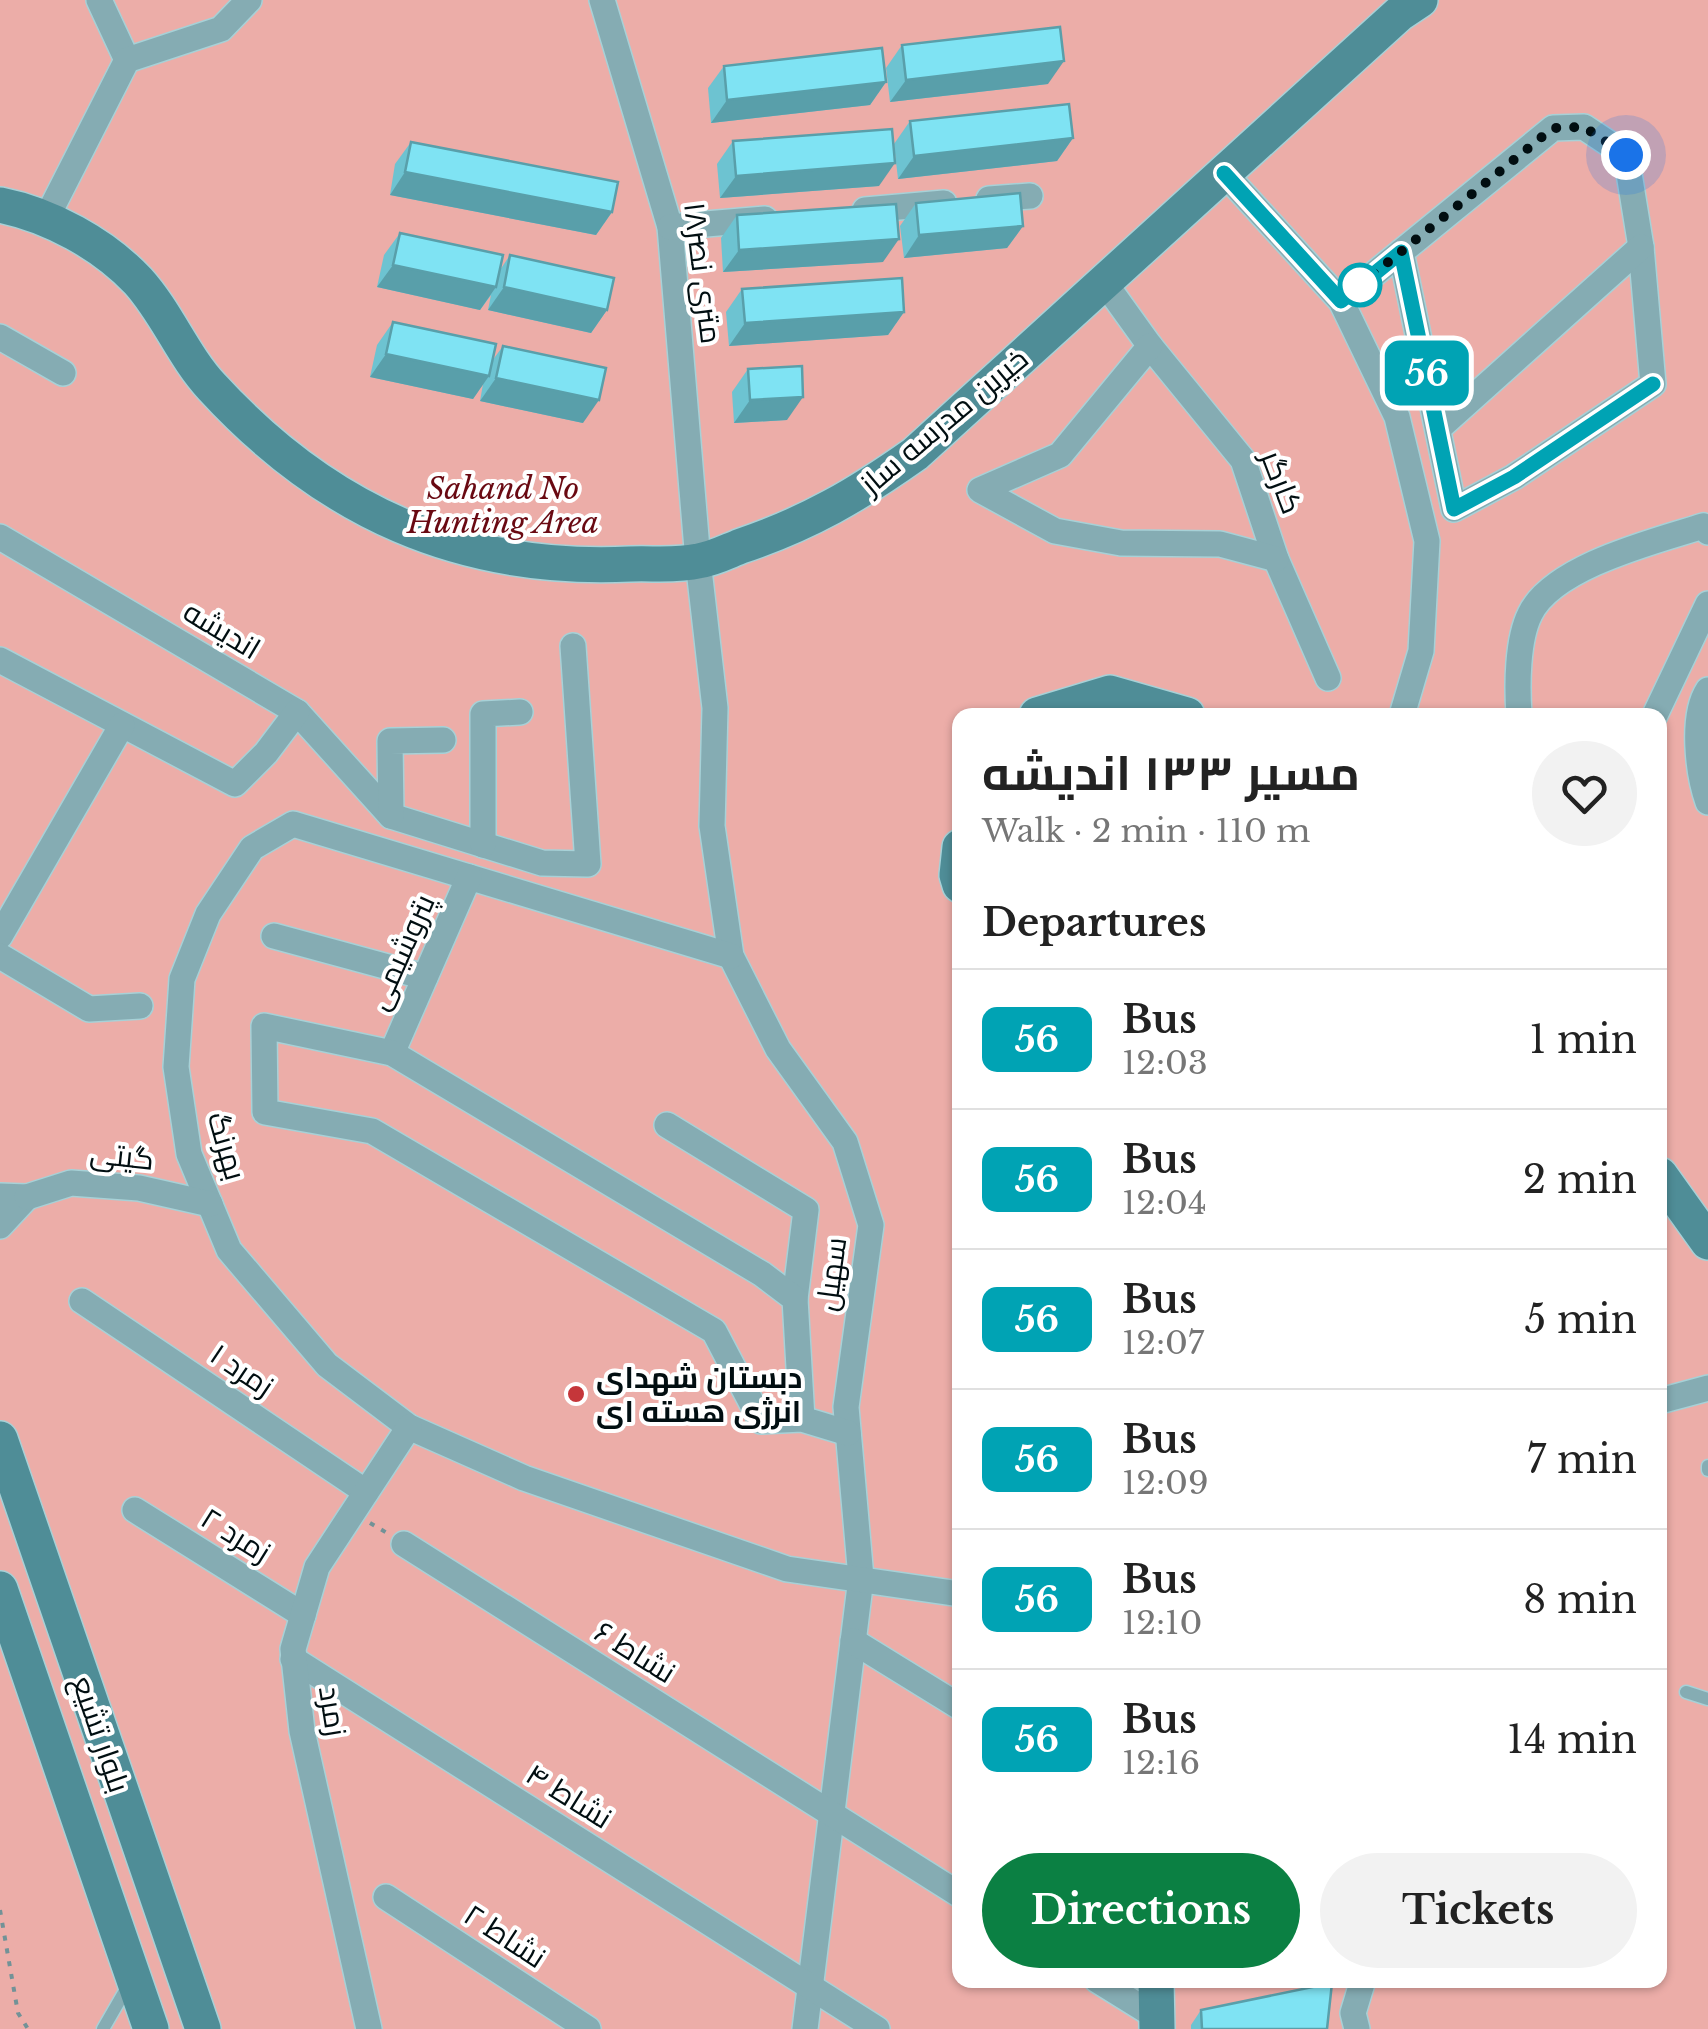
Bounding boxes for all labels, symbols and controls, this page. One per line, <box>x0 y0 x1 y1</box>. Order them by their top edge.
your location <box>1601 130 1651 180</box>
street label: ۱۸متری نصر <box>676 200 730 346</box>
unlabelled marker <box>1339 264 1381 306</box>
street label: خیرین مدرسه ساز <box>851 340 1035 503</box>
line badge: 56 <box>1382 340 1472 406</box>
text: 56 <box>1405 352 1449 395</box>
street label: کارگر <box>1252 443 1311 519</box>
park label: Sahand No Hunting Area <box>406 470 599 541</box>
street label: اندیشه <box>177 593 267 667</box>
button: heart <box>1532 741 1637 846</box>
text: مسیر ۱۳۳ اندیشه <box>982 743 1360 803</box>
text: Walk · 2 min · 110 m <box>982 811 1310 851</box>
street label: پتروشیمی <box>359 888 444 1016</box>
text: Departures <box>982 899 1206 946</box>
text: Bus <box>1122 996 1197 1043</box>
text: 1 min <box>1529 1016 1637 1063</box>
text: 56 <box>1015 1018 1059 1061</box>
text: 12:03 <box>1122 1043 1208 1083</box>
street label: بهرنگ <box>200 1108 254 1184</box>
street label: گیتی <box>88 1134 156 1178</box>
text: Bus <box>1122 1136 1197 1183</box>
text: 2 min <box>1523 1156 1637 1203</box>
text: 56 <box>1015 1158 1059 1201</box>
text: 12:04 <box>1122 1183 1207 1223</box>
street label: سهیل <box>808 1235 854 1313</box>
text: Bus <box>1122 1276 1197 1323</box>
text: 5 min <box>1525 1296 1637 1343</box>
text: 56 <box>1015 1298 1059 1341</box>
text: 12:07 <box>1122 1323 1204 1363</box>
street label: زمرد ۱ <box>203 1336 281 1404</box>
place label: دبستان شهدای انرژی هسته ای <box>596 1359 802 1430</box>
marker: دبستان شهدای انرژی هسته ای <box>565 1383 587 1405</box>
text: Bus <box>1122 1416 1197 1463</box>
text: 7 min <box>1527 1436 1637 1483</box>
text: 56 <box>1015 1438 1059 1481</box>
text: 12:09 <box>1122 1463 1209 1503</box>
street label: زمرد ۲ <box>194 1499 278 1571</box>
text: Bus <box>1122 1556 1197 1603</box>
text: 8 min <box>1523 1576 1637 1623</box>
text: 56 <box>1015 1578 1059 1621</box>
text: 12:10 <box>1122 1603 1202 1643</box>
street label: نشاط ۶ <box>588 1613 682 1691</box>
street label: بلوار تشیع <box>62 1671 138 1798</box>
street label: زمرد <box>311 1683 355 1739</box>
text: Bus <box>1122 1696 1197 1743</box>
text: 14 min <box>1507 1716 1637 1763</box>
text: 56 <box>1015 1718 1059 1761</box>
text: 12:16 <box>1122 1743 1200 1783</box>
street label: نشاط ۴ <box>519 1755 619 1837</box>
button: Directions <box>982 1853 1300 1968</box>
button: Tickets <box>1320 1853 1637 1968</box>
street label: نشاط ۲ <box>457 1896 553 1976</box>

